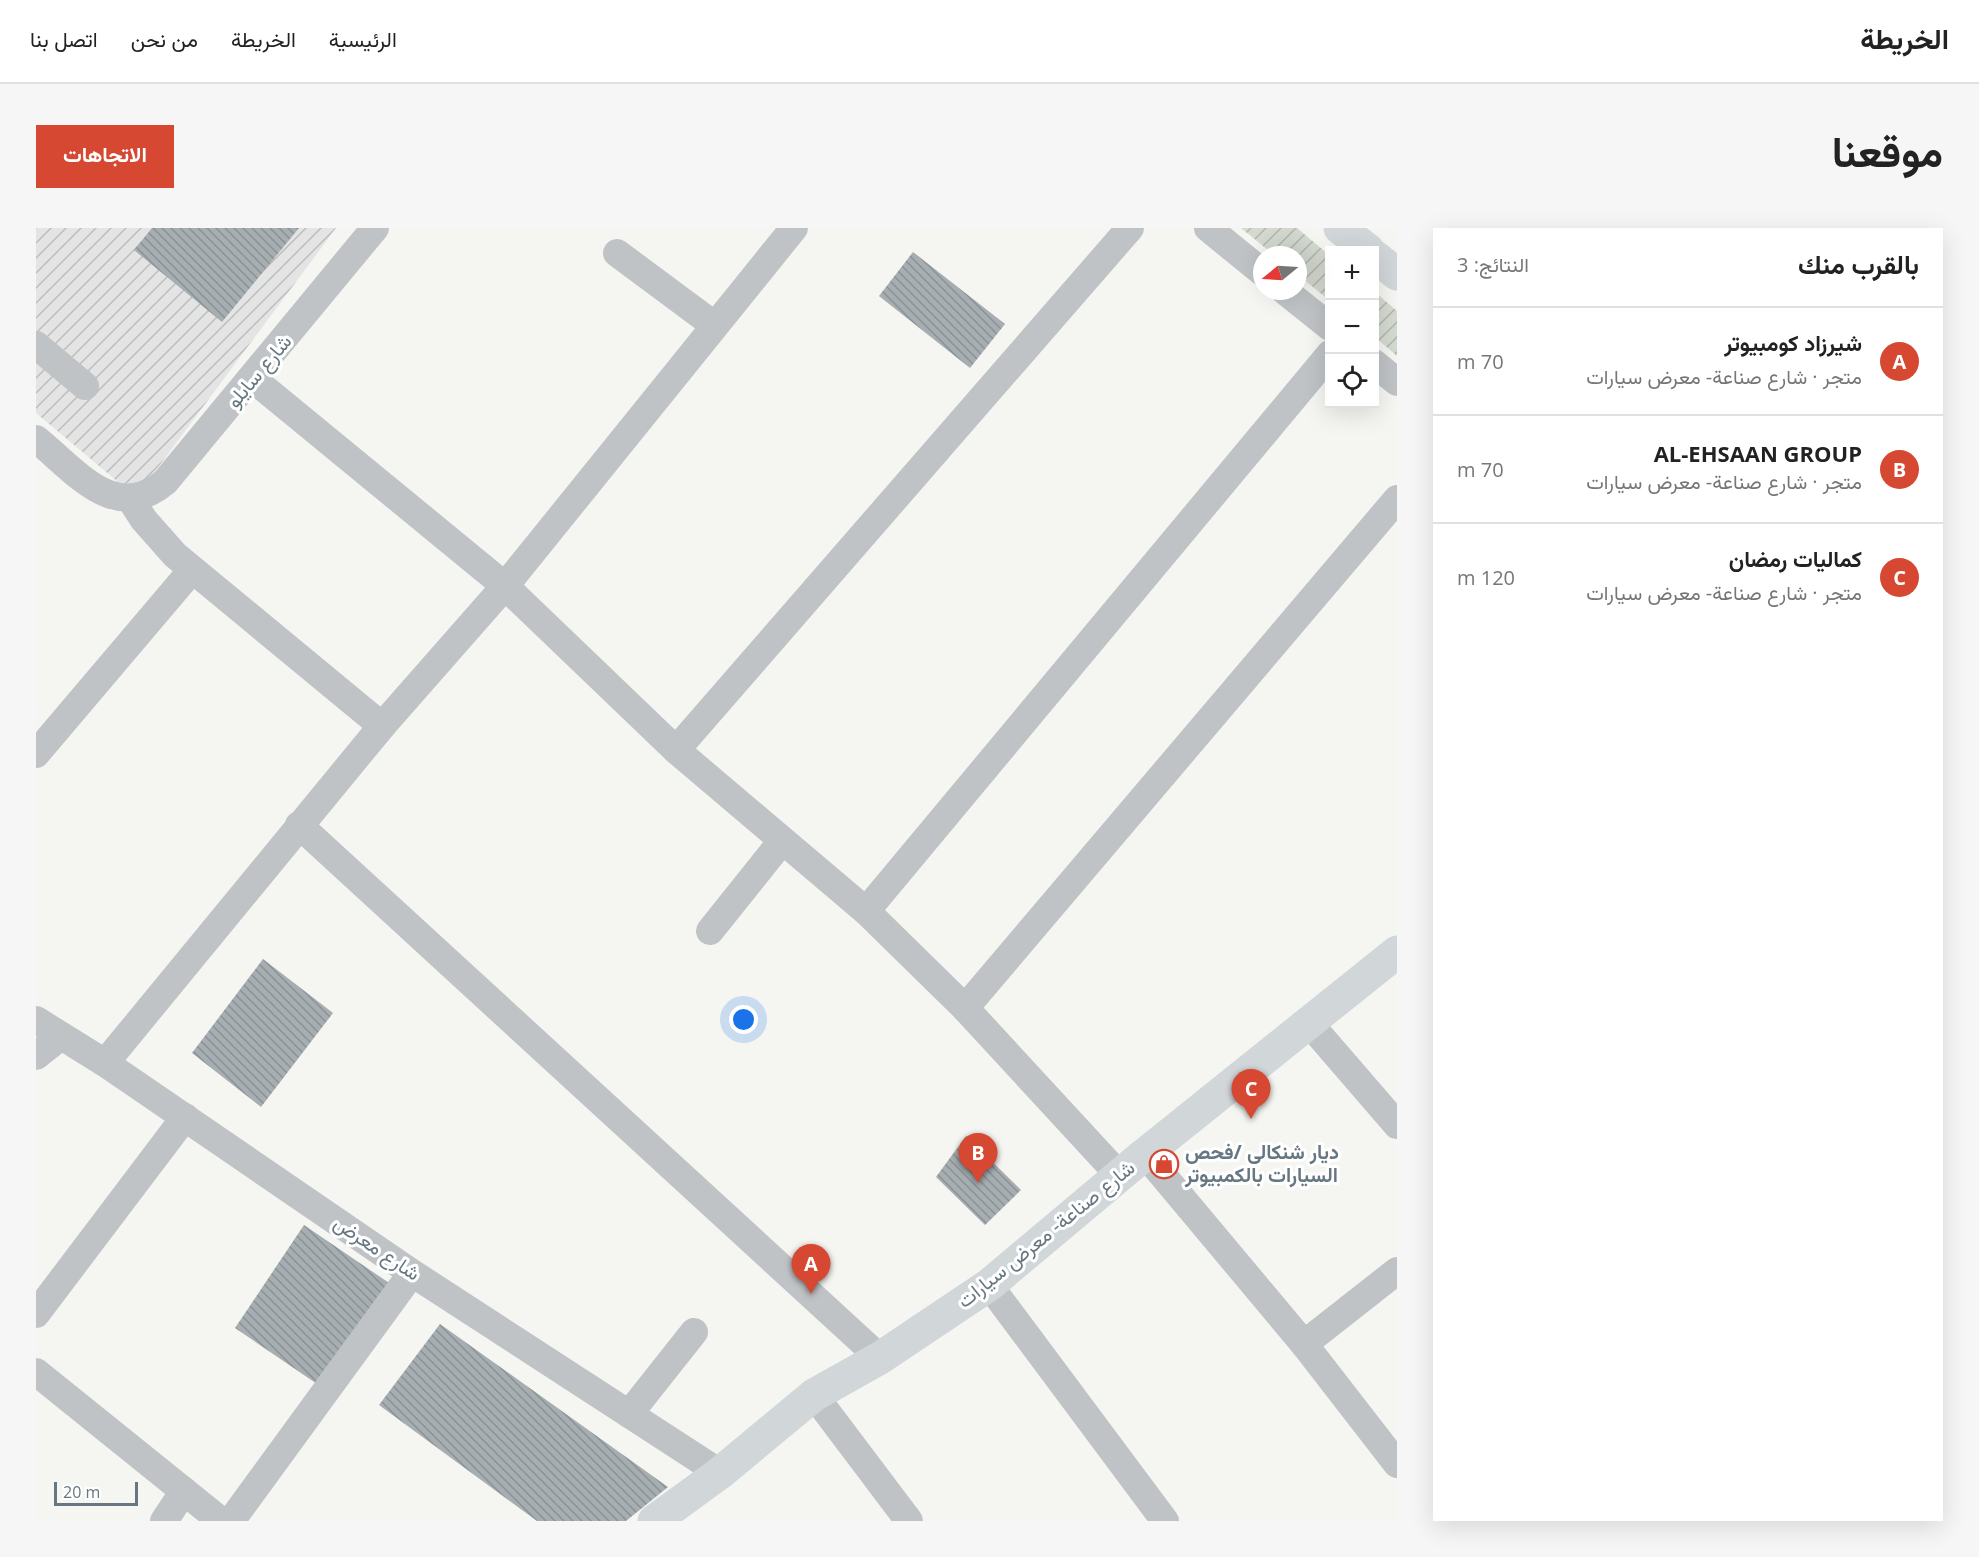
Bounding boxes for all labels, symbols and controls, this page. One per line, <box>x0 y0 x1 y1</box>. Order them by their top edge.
text: الخريطة <box>1860 19 1949 57</box>
text: اتصل بنا <box>30 25 98 53</box>
text: من نحن <box>131 25 198 53</box>
text: الخريطة <box>231 25 296 53</box>
text: الرئيسية <box>329 25 397 53</box>
text: موقعنا <box>1832 122 1943 179</box>
button: الاتجاهات <box>36 125 174 188</box>
north arrow <box>1253 246 1307 300</box>
map controls <box>1325 246 1379 408</box>
button: + <box>1325 246 1379 300</box>
text: بالقرب منك <box>1798 246 1919 282</box>
text: النتائج: 3 <box>1457 251 1529 278</box>
button: − <box>1325 300 1379 354</box>
text: شيرزاد كومبيوتر <box>1724 327 1862 357</box>
street label: شارع سايلو <box>220 328 298 414</box>
text: 70 m <box>1457 348 1504 375</box>
text: A <box>1893 348 1906 375</box>
button: locate <box>1325 354 1379 408</box>
text: متجر · شارع صناعة- معرض سيارات <box>1586 363 1862 390</box>
text: AL-EHSAAN GROUP <box>1654 438 1862 468</box>
text: 70 m <box>1457 456 1504 483</box>
text: B <box>1893 456 1906 483</box>
text: متجر · شارع صناعة- معرض سيارات <box>1586 468 1862 495</box>
text: كماليات رمضان <box>1729 543 1862 573</box>
text: 120 m <box>1457 564 1515 591</box>
text: C <box>1893 564 1906 591</box>
text: متجر · شارع صناعة- معرض سيارات <box>1586 579 1862 606</box>
your location <box>729 1005 758 1034</box>
pin: C <box>1232 1070 1270 1119</box>
pin: B <box>958 1134 998 1183</box>
place label: ديار شنكالي /فحص السيارات بالكمبيوتر <box>1184 1138 1339 1188</box>
shop icon: ديار شنكالي /فحص السيارات بالكمبيوتر <box>1148 1148 1180 1180</box>
street label: شارع صناعة- معرض سيارات <box>951 1154 1141 1314</box>
street label: شارع معرض <box>328 1209 426 1287</box>
pin: A <box>792 1244 830 1294</box>
scale bar <box>54 1479 138 1506</box>
text: 20 m <box>63 1481 100 1503</box>

